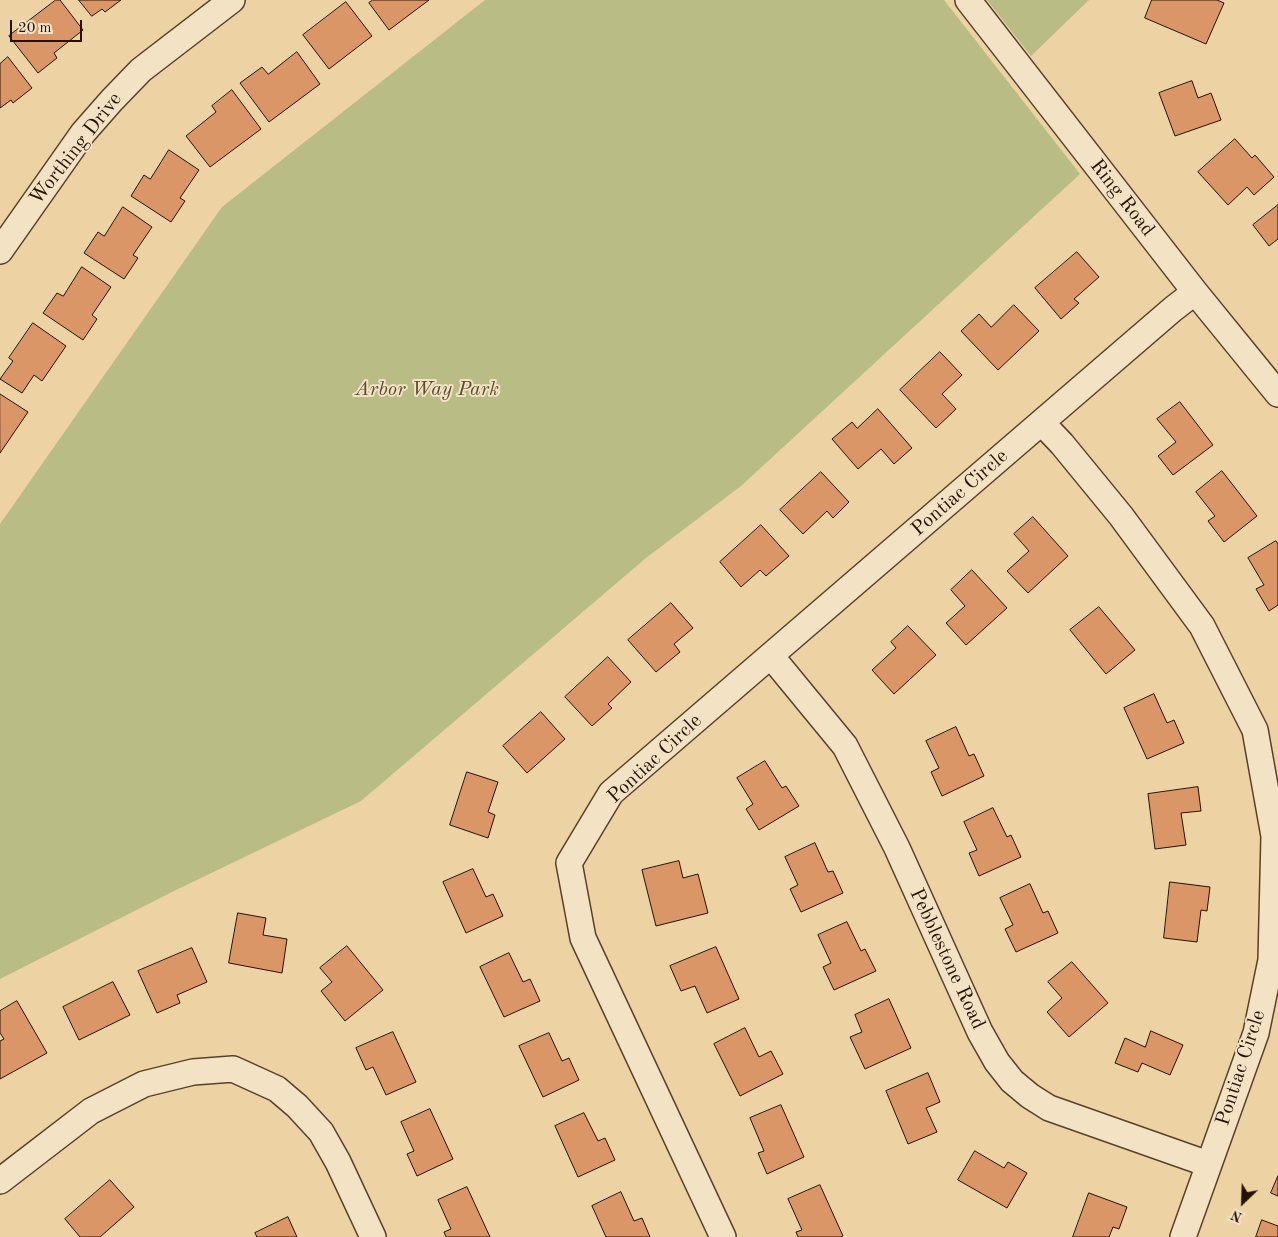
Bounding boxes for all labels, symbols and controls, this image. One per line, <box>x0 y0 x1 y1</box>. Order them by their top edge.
scale bar <box>12 10 85 42</box>
text: 20 m <box>18 21 52 36</box>
street label: Worthing Drive <box>25 88 127 210</box>
street label: Ring Road <box>1084 155 1160 241</box>
park label: Arbor Way Park <box>355 378 499 402</box>
street label: Pontiac Circle <box>907 445 1013 541</box>
street label: Pontiac Circle <box>603 709 707 809</box>
street label: Pebblestone Road <box>904 885 990 1033</box>
street label: Pontiac Circle <box>1211 1007 1271 1129</box>
north arrow <box>1218 1177 1268 1227</box>
text: N <box>1229 1207 1245 1224</box>

